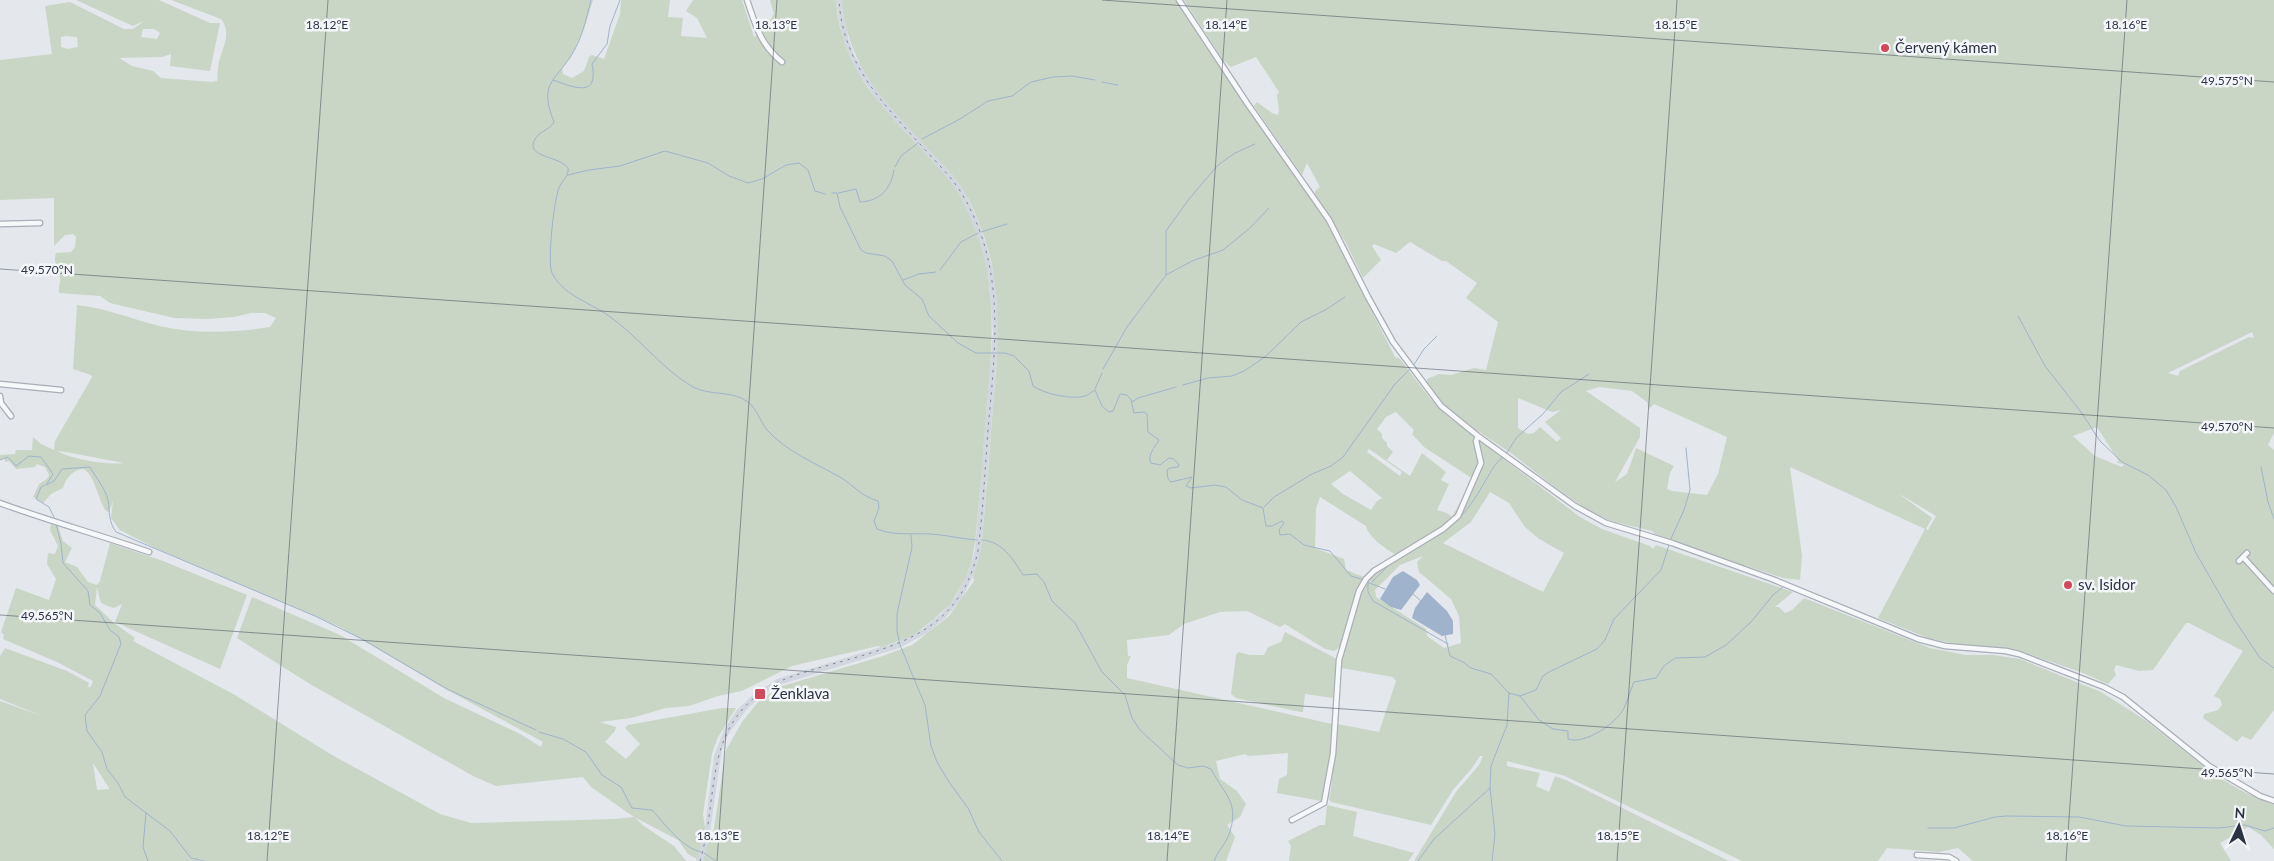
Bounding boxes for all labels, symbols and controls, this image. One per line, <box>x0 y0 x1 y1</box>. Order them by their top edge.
text: 18.12°E <box>306 17 348 32</box>
text: 18.13°E <box>755 17 797 32</box>
text: 18.14°E <box>1205 17 1247 32</box>
text: 18.15°E <box>1655 17 1697 32</box>
text: 18.16°E <box>2105 17 2147 32</box>
place label: Červený kámen <box>1895 38 1997 56</box>
marker: Červený kámen <box>1879 42 1891 54</box>
text: 49.575°N <box>2201 73 2253 88</box>
text: 49.570°N <box>21 262 73 277</box>
text: 49.570°N <box>2201 419 2253 434</box>
place label: sv. Isidor <box>2078 575 2136 593</box>
marker: sv. Isidor <box>2062 579 2074 591</box>
text: 49.565°N <box>21 608 73 623</box>
place label: Ženklava <box>771 684 829 702</box>
marker: Ženklava <box>753 687 767 701</box>
text: 49.565°N <box>2201 765 2253 780</box>
north arrow <box>2214 801 2264 851</box>
text: N <box>2234 804 2246 821</box>
text: 18.12°E <box>247 828 289 843</box>
text: 18.13°E <box>697 828 739 843</box>
text: 18.14°E <box>1147 828 1189 843</box>
text: 18.15°E <box>1597 828 1639 843</box>
text: 18.16°E <box>2046 828 2088 843</box>

